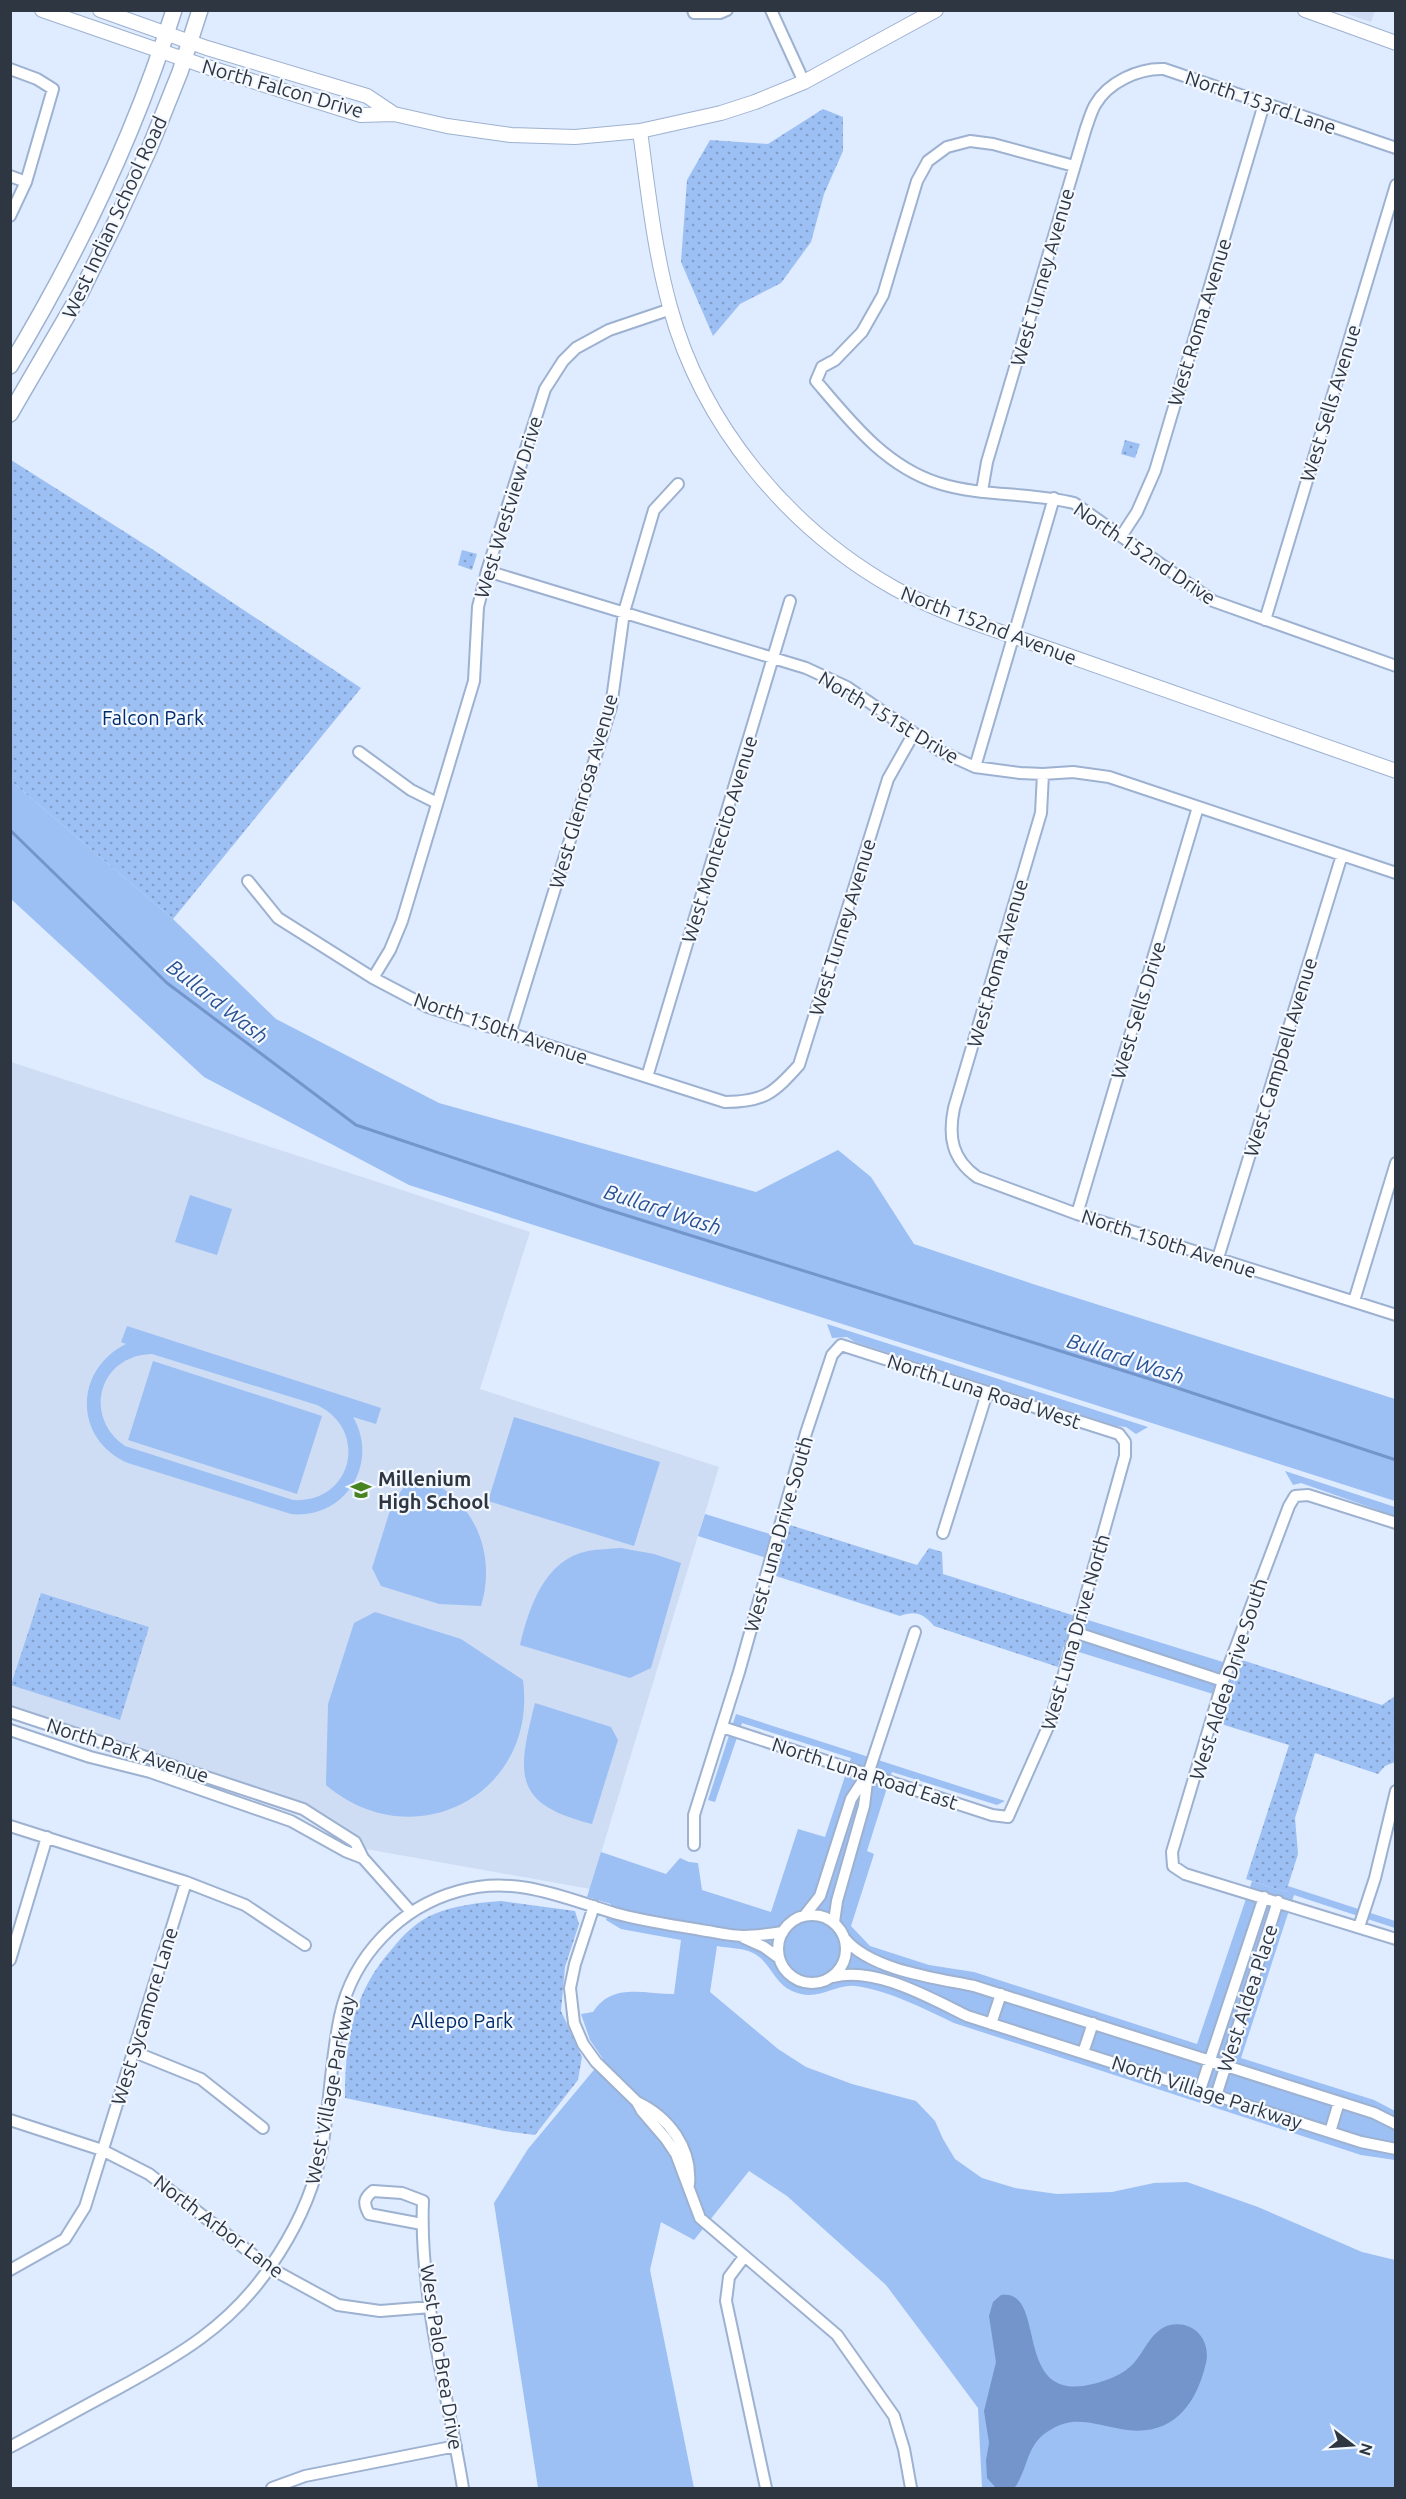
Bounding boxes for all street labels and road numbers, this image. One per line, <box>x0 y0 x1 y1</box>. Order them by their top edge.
street label: North Falcon Drive <box>200 54 366 122</box>
street label: North 153rd Lane <box>1183 65 1339 139</box>
street label: West Indian School Road <box>57 112 171 322</box>
street label: West Turney Avenue <box>1006 185 1078 369</box>
street label: West Roma Avenue <box>1163 235 1235 409</box>
street label: West Sells Avenue <box>1295 322 1365 484</box>
street label: West Westview Drive <box>469 413 547 601</box>
street label: North 152nd Drive <box>1070 497 1220 609</box>
street label: North 152nd Avenue <box>898 581 1080 669</box>
street label: North 151st Drive <box>815 666 963 768</box>
street label: West Glenrosa Avenue <box>544 691 622 891</box>
street label: West Montecito Avenue <box>677 733 761 945</box>
street label: West Turney Avenue <box>804 836 880 1018</box>
street label: West Roma Avenue <box>962 876 1032 1050</box>
street label: West Sells Drive <box>1106 938 1170 1082</box>
street label: West Campbell Avenue <box>1239 955 1321 1159</box>
street label: North 150th Avenue <box>411 987 591 1069</box>
street label: North 150th Avenue <box>1079 1204 1259 1282</box>
street label: North Luna Road West <box>885 1349 1084 1433</box>
street label: West Luna Drive South <box>739 1433 817 1635</box>
street label: West Luna Drive North <box>1036 1531 1114 1733</box>
street label: West Aldea Drive South <box>1184 1575 1272 1783</box>
street label: North Park Avenue <box>44 1713 212 1787</box>
street label: North Luna Road East <box>769 1732 961 1814</box>
street label: West Aldea Place <box>1212 1921 1282 2075</box>
street label: West Sycamore Lane <box>106 1924 182 2108</box>
street label: West Village Parkway <box>300 1993 360 2186</box>
street label: North Village Parkway <box>1109 2050 1305 2134</box>
street label: North Arbor Lane <box>150 2170 288 2282</box>
street label: West Palo Brea Drive <box>416 2263 468 2451</box>

